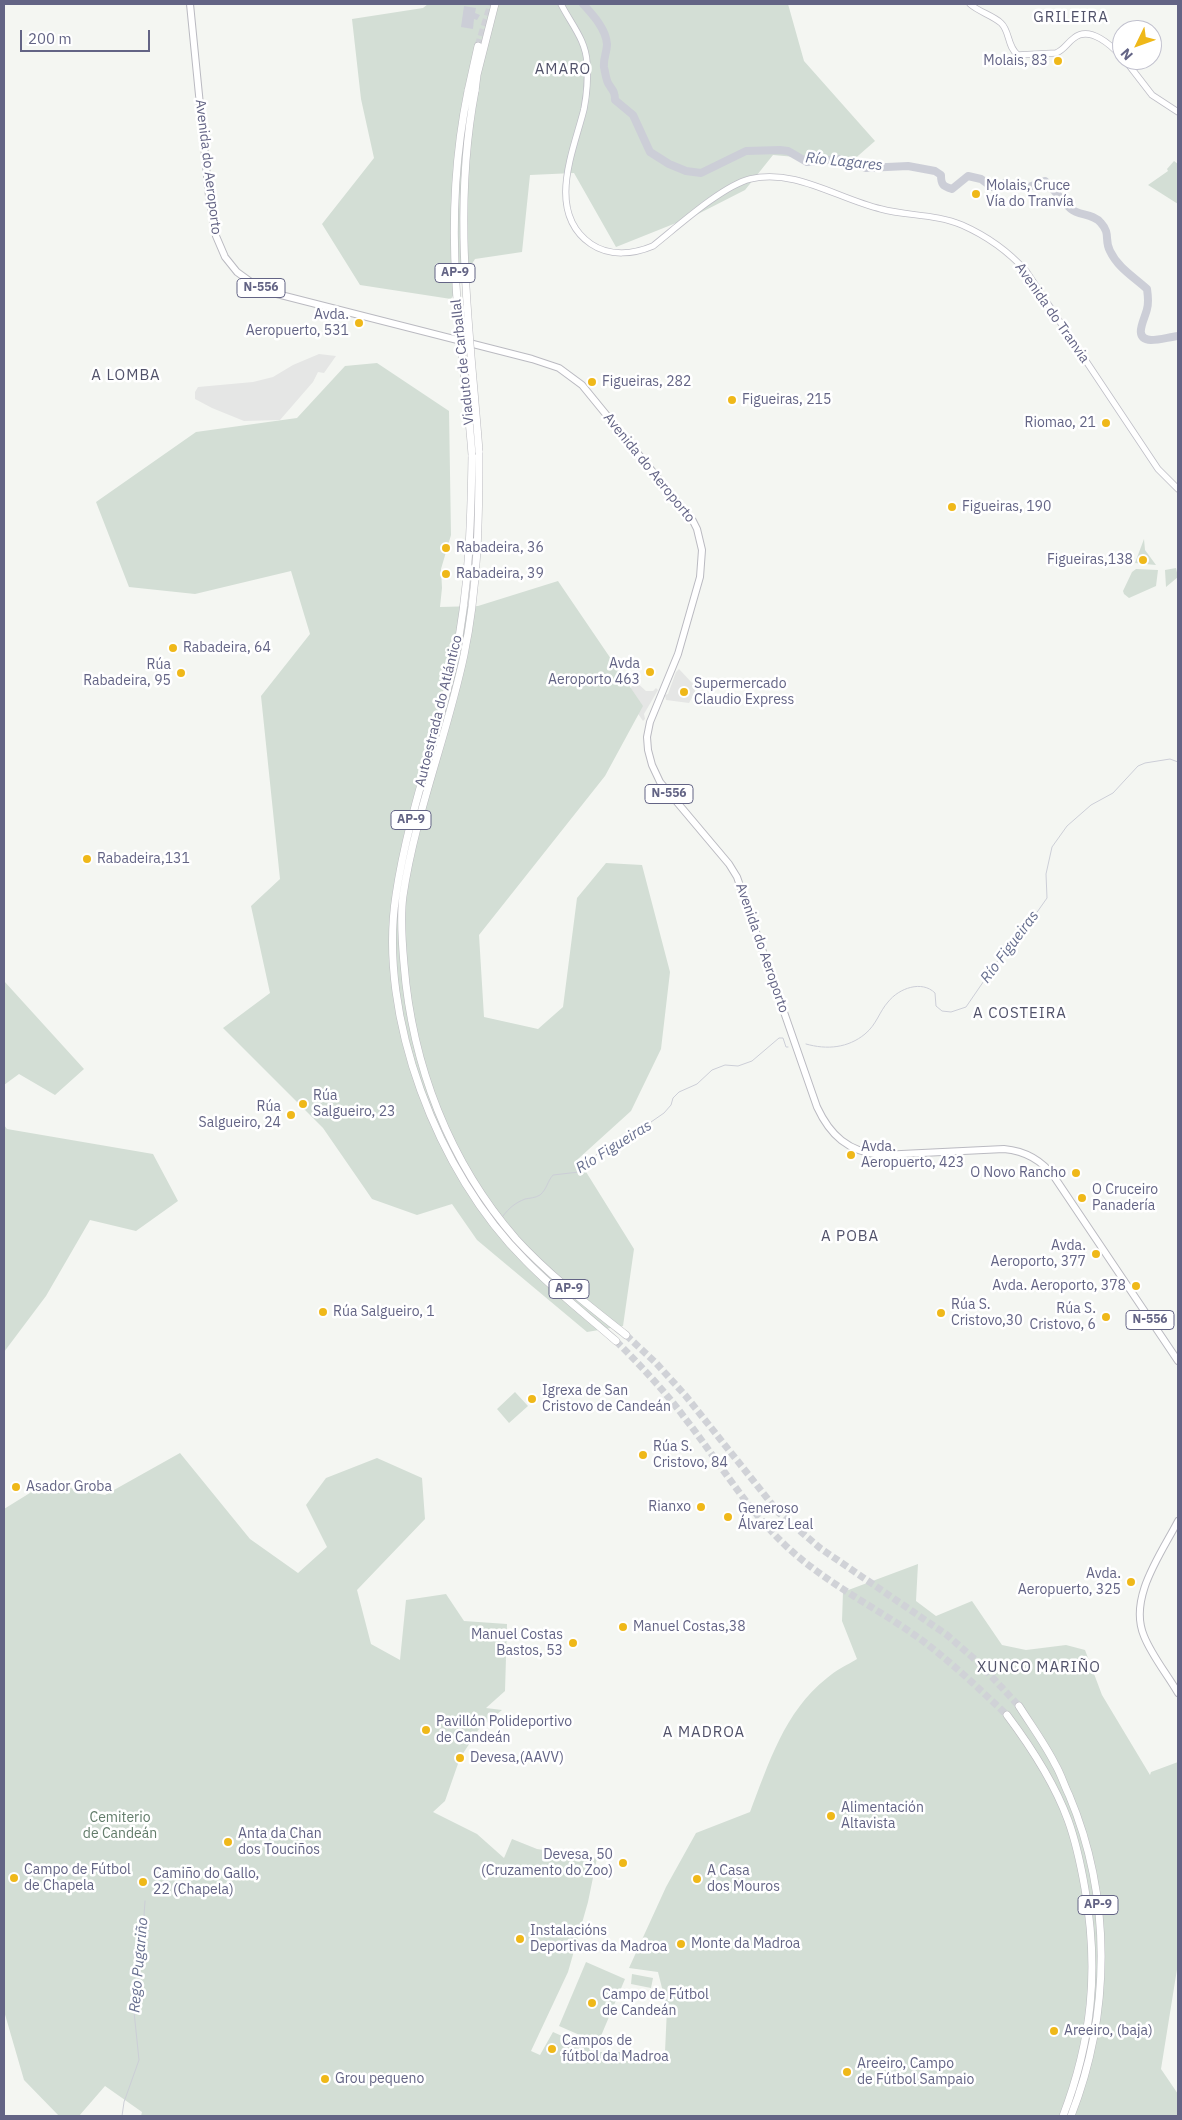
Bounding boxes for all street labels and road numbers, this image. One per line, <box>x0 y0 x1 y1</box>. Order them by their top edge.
street label: Avenida do Aeroporto <box>191 98 225 236</box>
street label: Avenida do Tranvia <box>1011 260 1093 366</box>
road number: AP-9 <box>435 264 475 282</box>
road number: N-556 <box>237 278 285 298</box>
street label: Viaduto de Carballal <box>448 298 478 426</box>
street label: Avenida do Aeroporto <box>600 410 698 526</box>
street label: Autoestrada do Atlántico <box>412 633 466 789</box>
road number: N-556 <box>645 784 693 804</box>
road number: AP-9 <box>391 810 431 830</box>
street label: Avenida do Aeroporto <box>732 881 792 1015</box>
road number: AP-9 <box>549 1280 589 1298</box>
road number: N-556 <box>1126 1310 1174 1330</box>
road number: AP-9 <box>1078 1896 1118 1914</box>

